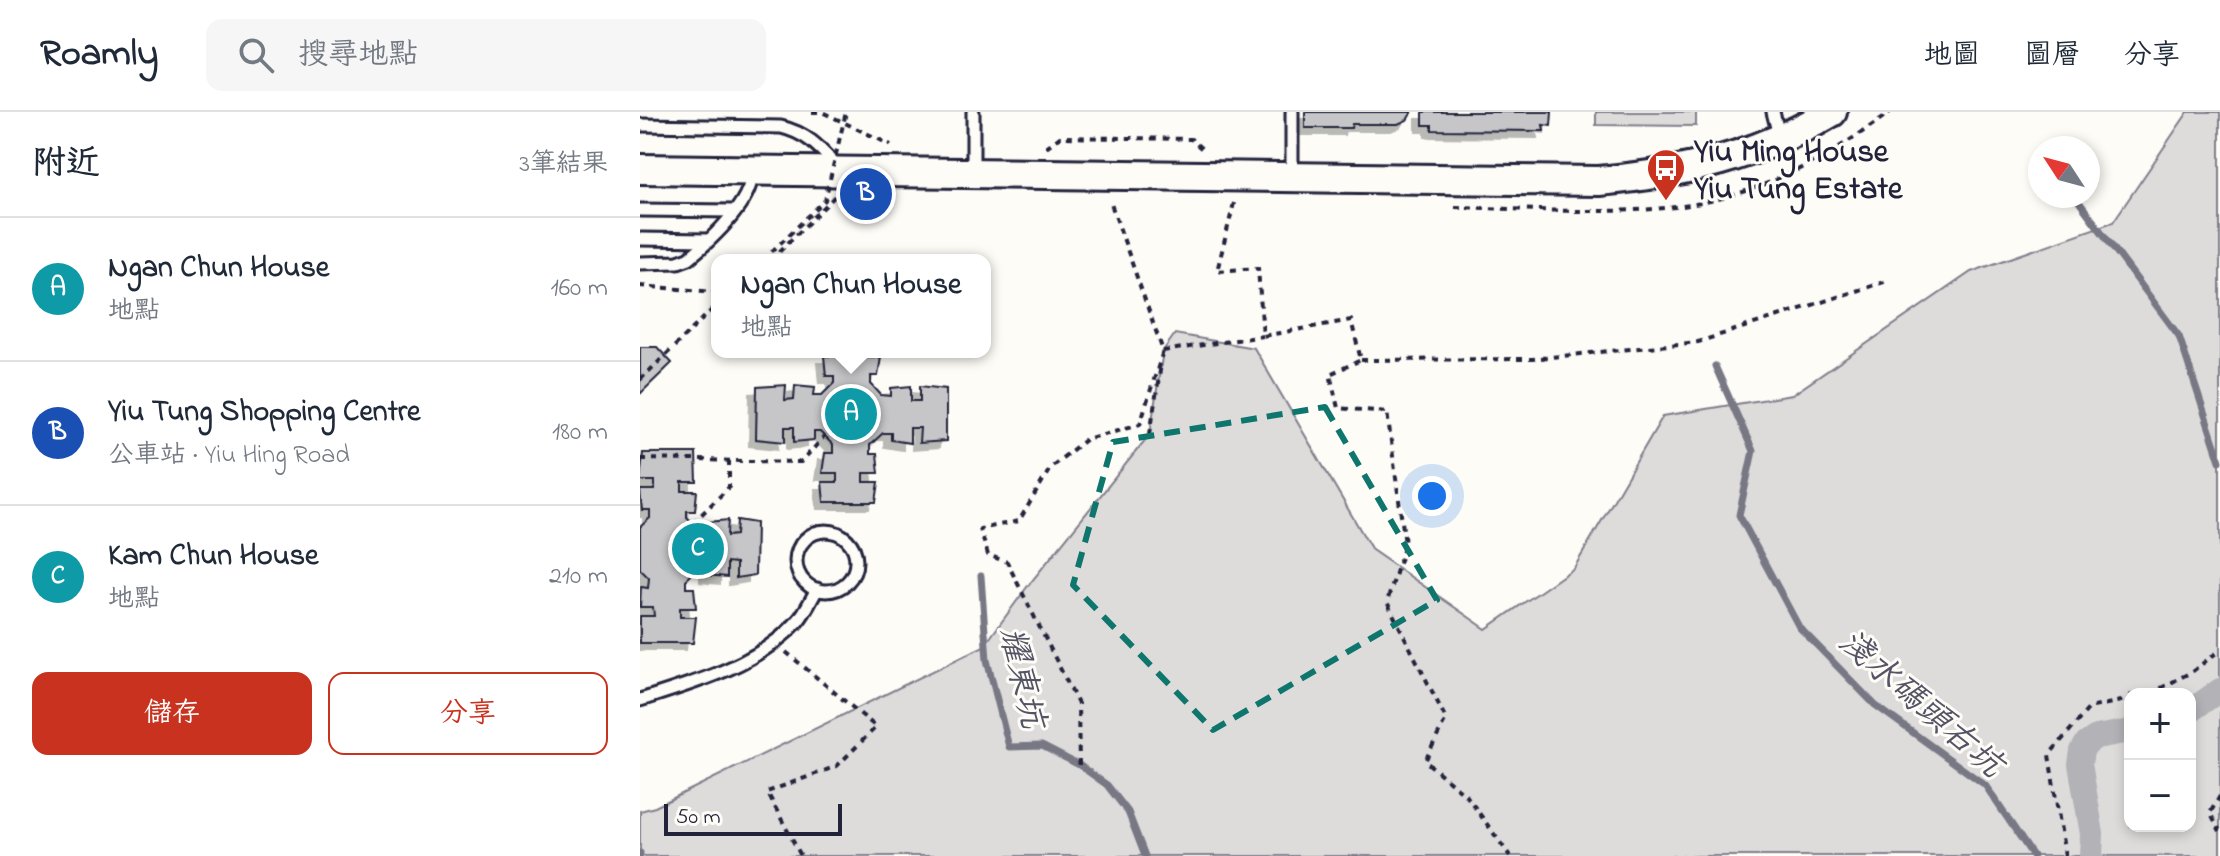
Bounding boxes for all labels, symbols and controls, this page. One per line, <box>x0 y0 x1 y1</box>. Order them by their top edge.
search box <box>206 19 766 91</box>
text: Roamly <box>40 27 158 83</box>
icon: search <box>234 33 278 77</box>
text: 搜尋地點 <box>298 34 418 78</box>
text: 地圖 <box>1924 36 1980 77</box>
text: 圖層 <box>2024 36 2080 77</box>
text: 分享 <box>2124 36 2180 77</box>
place label: Yiu Ming House Yiu Tung Estate <box>1693 130 1904 215</box>
north arrow <box>2028 136 2100 208</box>
text: 附近 <box>32 140 100 190</box>
text: 3筆結果 <box>519 146 608 184</box>
bus stop icon: Yiu Ming House Yiu Tung Estate <box>1645 147 1687 202</box>
pin: B <box>840 164 892 224</box>
text: Ngan Chun House <box>108 247 329 291</box>
popup <box>711 254 991 358</box>
text: Ngan Chun House <box>740 264 962 308</box>
text: A <box>50 270 66 308</box>
text: 160 m <box>550 270 608 308</box>
text: 地點 <box>108 293 160 331</box>
text: 地點 <box>740 310 792 348</box>
pin: A <box>825 384 877 444</box>
text: Yiu Tung Shopping Centre <box>108 391 420 435</box>
text: B <box>49 414 67 452</box>
text: 180 m <box>552 414 608 452</box>
text: 公車站 · Yiu Hing Road <box>108 437 350 475</box>
your location <box>1412 476 1452 516</box>
pin: C <box>672 519 724 579</box>
text: Kam Chun House <box>108 535 318 579</box>
text: C <box>51 558 65 596</box>
text: 210 m <box>549 558 608 596</box>
text: 地點 <box>108 581 160 619</box>
water label: 淺水碼頭右坑 <box>1826 619 2016 793</box>
water label: 耀東坑 <box>984 623 1057 737</box>
button: 儲存 <box>32 672 312 755</box>
button: 分享 <box>328 672 608 755</box>
map controls <box>2124 688 2196 832</box>
button: + <box>2124 688 2196 760</box>
button: − <box>2124 760 2196 832</box>
scale bar <box>664 800 842 836</box>
text: 50 m <box>676 802 721 834</box>

